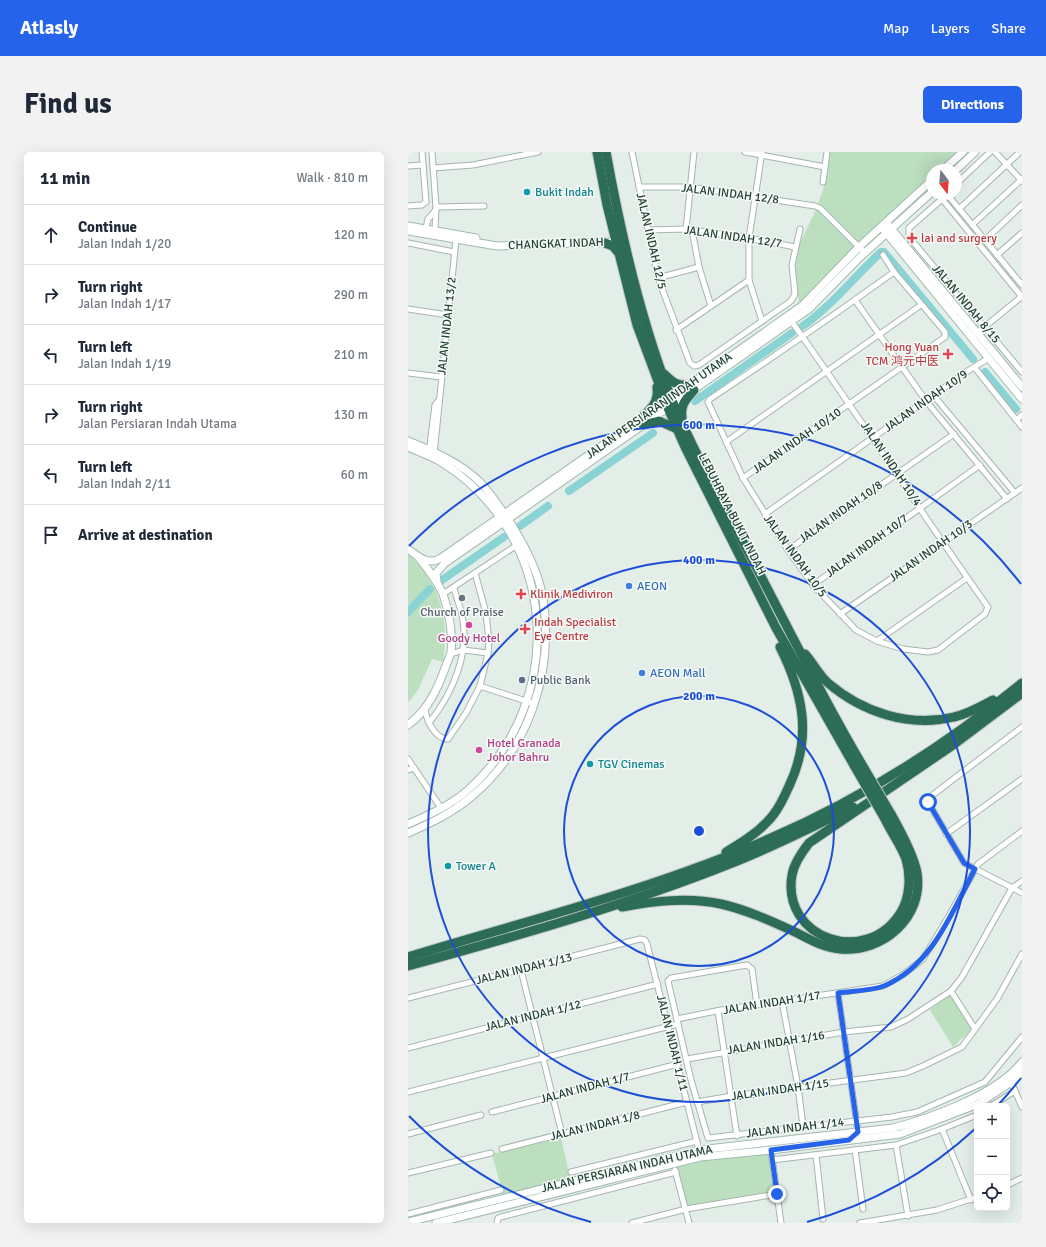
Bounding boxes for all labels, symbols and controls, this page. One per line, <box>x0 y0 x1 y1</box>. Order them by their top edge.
text: Atlasly <box>20 16 78 40</box>
text: Map <box>883 20 909 37</box>
text: Layers <box>931 20 970 37</box>
text: Share <box>992 20 1026 37</box>
button: Directions <box>923 86 1022 123</box>
text: Find us <box>24 87 112 121</box>
north arrow <box>926 164 962 200</box>
text: 11 min <box>40 168 90 189</box>
text: Walk · 810 m <box>297 170 368 186</box>
street label: JALAN INDAH 12/8 <box>680 181 780 207</box>
place label: Bukit Indah <box>535 185 594 200</box>
marker: Bukit Indah <box>522 187 532 197</box>
street label: JALAN INDAH 12/5 <box>633 191 669 291</box>
text: Continue <box>78 218 137 236</box>
street label: JALAN INDAH 12/7 <box>683 223 783 251</box>
icon: ahead <box>40 224 62 246</box>
text: 120 m <box>334 227 368 243</box>
place label: lai and surgery <box>921 231 997 246</box>
marker: lai and surgery <box>906 232 918 244</box>
street label: CHANGKAT INDAH <box>508 235 604 253</box>
text: Jalan Indah 1/20 <box>78 236 171 252</box>
street label: JALAN INDAH 8/15 <box>929 261 1003 347</box>
street label: JALAN INDAH 13/2 <box>434 276 460 376</box>
text: Turn right <box>78 278 143 296</box>
icon: right <box>40 284 62 306</box>
text: 290 m <box>334 287 368 303</box>
text: Jalan Indah 1/17 <box>78 296 171 312</box>
text: Turn left <box>78 338 132 356</box>
place label: Hong Yuan TCM 鸿元中医 <box>866 340 939 369</box>
icon: left <box>40 344 62 366</box>
text: 210 m <box>334 347 368 363</box>
marker: Hong Yuan TCM 鸿元中医 <box>942 348 954 360</box>
street label: JALAN PERSIARAN INDAH UTAMA <box>583 349 736 462</box>
text: Jalan Indah 1/19 <box>78 356 171 372</box>
street label: JALAN INDAH 10/9 <box>881 367 971 435</box>
text: Turn right <box>78 398 143 416</box>
icon: right <box>40 404 62 426</box>
street label: JALAN INDAH 10/10 <box>750 405 844 477</box>
text: 130 m <box>334 407 368 423</box>
text: Jalan Persiaran Indah Utama <box>78 416 237 432</box>
text: 600 m <box>683 418 715 433</box>
street label: JALAN INDAH 10/4 <box>857 419 925 510</box>
street label: LEBUHRAYA BUKIT INDAH <box>695 451 769 577</box>
text: Turn left <box>78 458 132 476</box>
icon: left <box>40 464 62 486</box>
text: 60 m <box>341 467 368 483</box>
text: Jalan Indah 2/11 <box>78 476 171 492</box>
street label: JALAN INDAH 10/8 <box>796 478 886 546</box>
street label: JALAN INDAH 10/7 <box>823 511 911 581</box>
street label: JALAN INDAH 10/5 <box>760 512 830 600</box>
street label: JALAN INDAH 10/3 <box>886 517 976 585</box>
icon: arrive <box>40 524 62 546</box>
text: Arrive at destination <box>78 526 213 544</box>
text: 400 m <box>683 553 715 568</box>
place label: AEON <box>637 579 667 594</box>
marker: AEON <box>624 581 634 591</box>
place label: Klinik Mediviron <box>530 587 613 602</box>
marker: Klinik Mediviron <box>515 588 527 600</box>
marker: Church of Praise <box>457 593 467 603</box>
place label: Church of Praise <box>420 605 504 620</box>
place label: Indah Specialist Eye Centre <box>534 615 616 644</box>
marker: Goody Hotel <box>464 620 474 630</box>
marker: Indah Specialist Eye Centre <box>519 623 531 635</box>
place label: Goody Hotel <box>438 631 501 646</box>
place label: AEON Mall <box>650 666 706 681</box>
marker: AEON Mall <box>637 668 647 678</box>
place label: Public Bank <box>530 673 590 688</box>
marker: Public Bank <box>517 675 527 685</box>
text: 200 m <box>683 689 715 704</box>
place label: Hotel Granada Johor Bahru <box>487 736 561 765</box>
marker: Hotel Granada Johor Bahru <box>474 745 484 755</box>
place label: TGV Cinemas <box>598 757 665 772</box>
marker: TGV Cinemas <box>585 759 595 769</box>
route start <box>919 793 937 811</box>
centre of rings <box>692 824 706 838</box>
place label: Tower A <box>456 859 497 874</box>
marker: Tower A <box>443 861 453 871</box>
street label: JALAN INDAH 1/13 <box>474 950 574 988</box>
street label: JALAN INDAH 1/17 <box>722 988 822 1018</box>
street label: JALAN INDAH 1/11 <box>653 993 691 1093</box>
street label: JALAN INDAH 1/12 <box>483 997 583 1035</box>
street label: JALAN INDAH 1/16 <box>726 1028 826 1058</box>
street label: JALAN INDAH 1/7 <box>539 1069 631 1107</box>
street label: JALAN INDAH 1/15 <box>730 1076 830 1104</box>
map controls <box>974 1103 1010 1211</box>
button: + <box>974 1103 1010 1139</box>
street label: JALAN INDAH 1/8 <box>548 1108 642 1144</box>
street label: JALAN INDAH 1/14 <box>745 1114 845 1141</box>
button: − <box>974 1139 1010 1175</box>
street label: JALAN PERSIARAN INDAH UTAMA <box>540 1142 715 1196</box>
button: locate <box>974 1175 1010 1211</box>
route end <box>768 1185 786 1203</box>

